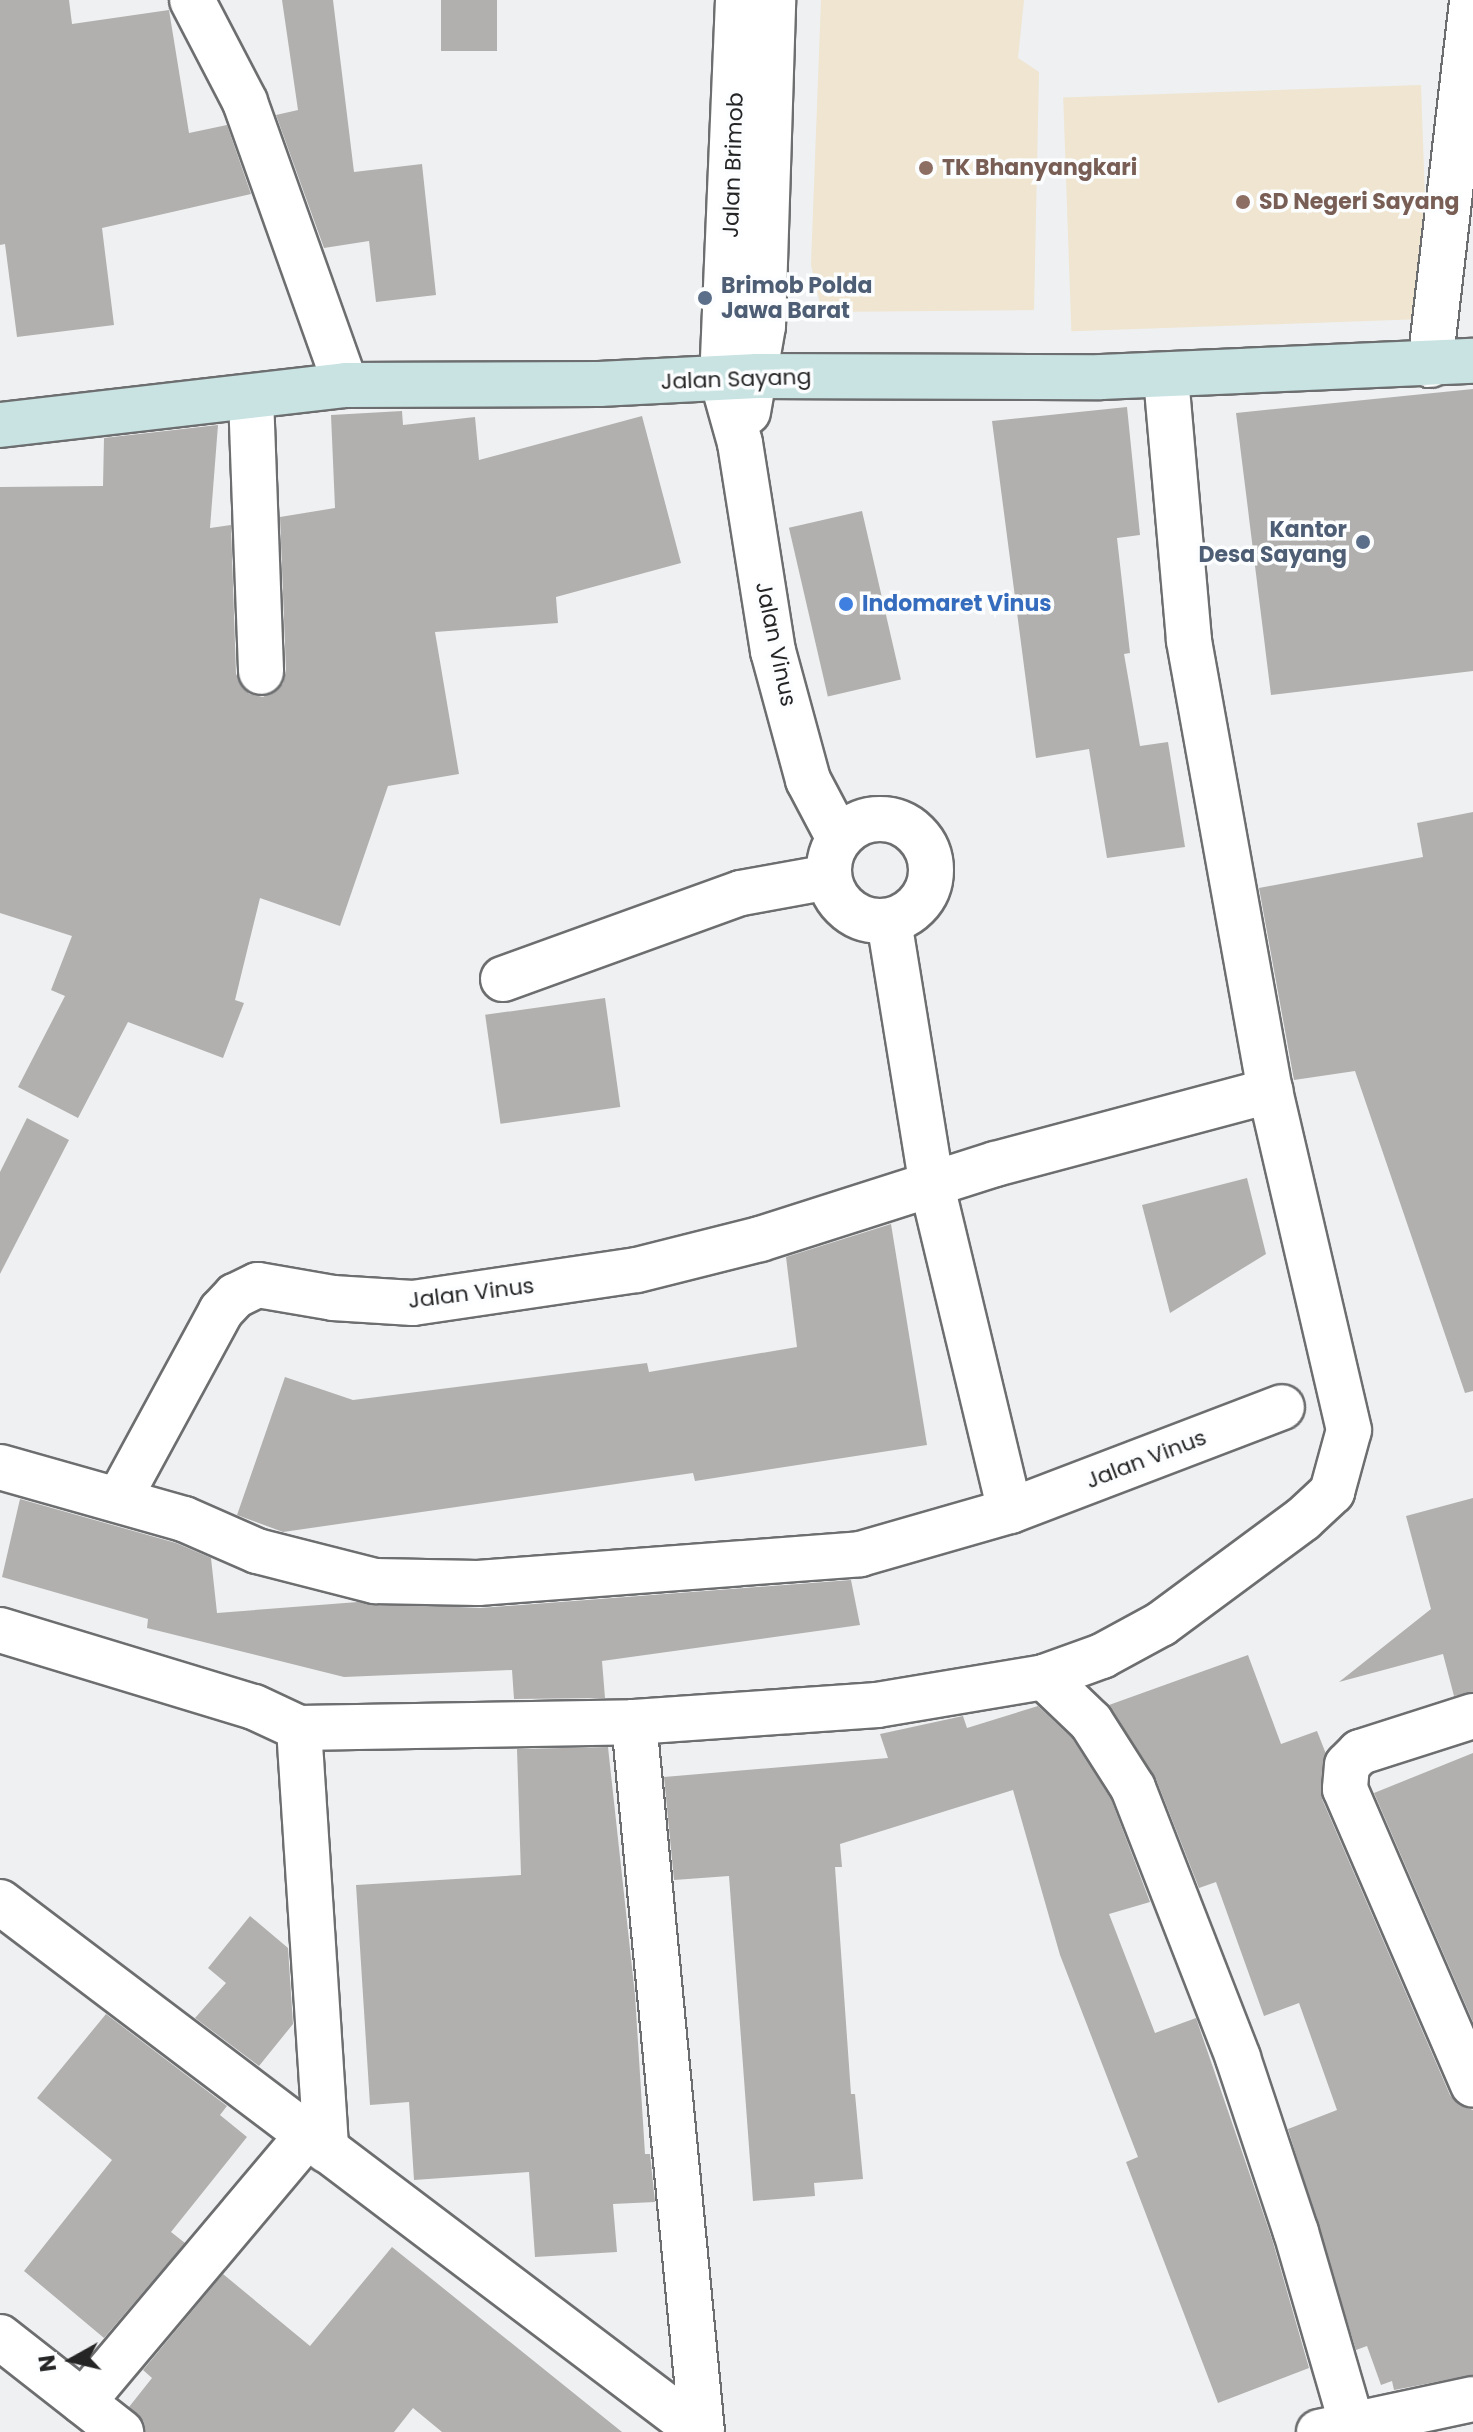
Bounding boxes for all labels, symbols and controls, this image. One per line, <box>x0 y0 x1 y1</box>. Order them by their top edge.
street label: Jalan Brimob <box>717 92 749 238</box>
place label: TK Bhanyangkari <box>942 155 1137 181</box>
marker: TK Bhanyangkari <box>917 159 935 177</box>
place label: SD Negeri Sayang <box>1259 189 1459 215</box>
marker: SD Negeri Sayang <box>1234 193 1252 211</box>
place label: Brimob Polda Jawa Barat <box>721 272 872 324</box>
marker: Brimob Polda Jawa Barat <box>696 289 714 307</box>
street label: Jalan Sayang <box>660 363 812 395</box>
place label: Kantor Desa Sayang <box>1199 516 1347 568</box>
marker: Kantor Desa Sayang <box>1354 533 1372 551</box>
street label: Jalan Vinus <box>750 579 802 709</box>
place label: Indomaret Vinus <box>862 591 1052 617</box>
marker: Indomaret Vinus <box>837 595 855 613</box>
street label: Jalan Vinus <box>407 1272 535 1314</box>
street label: Jalan Vinus <box>1082 1424 1210 1494</box>
north arrow <box>32 2320 112 2400</box>
text: N <box>31 2353 64 2374</box>

